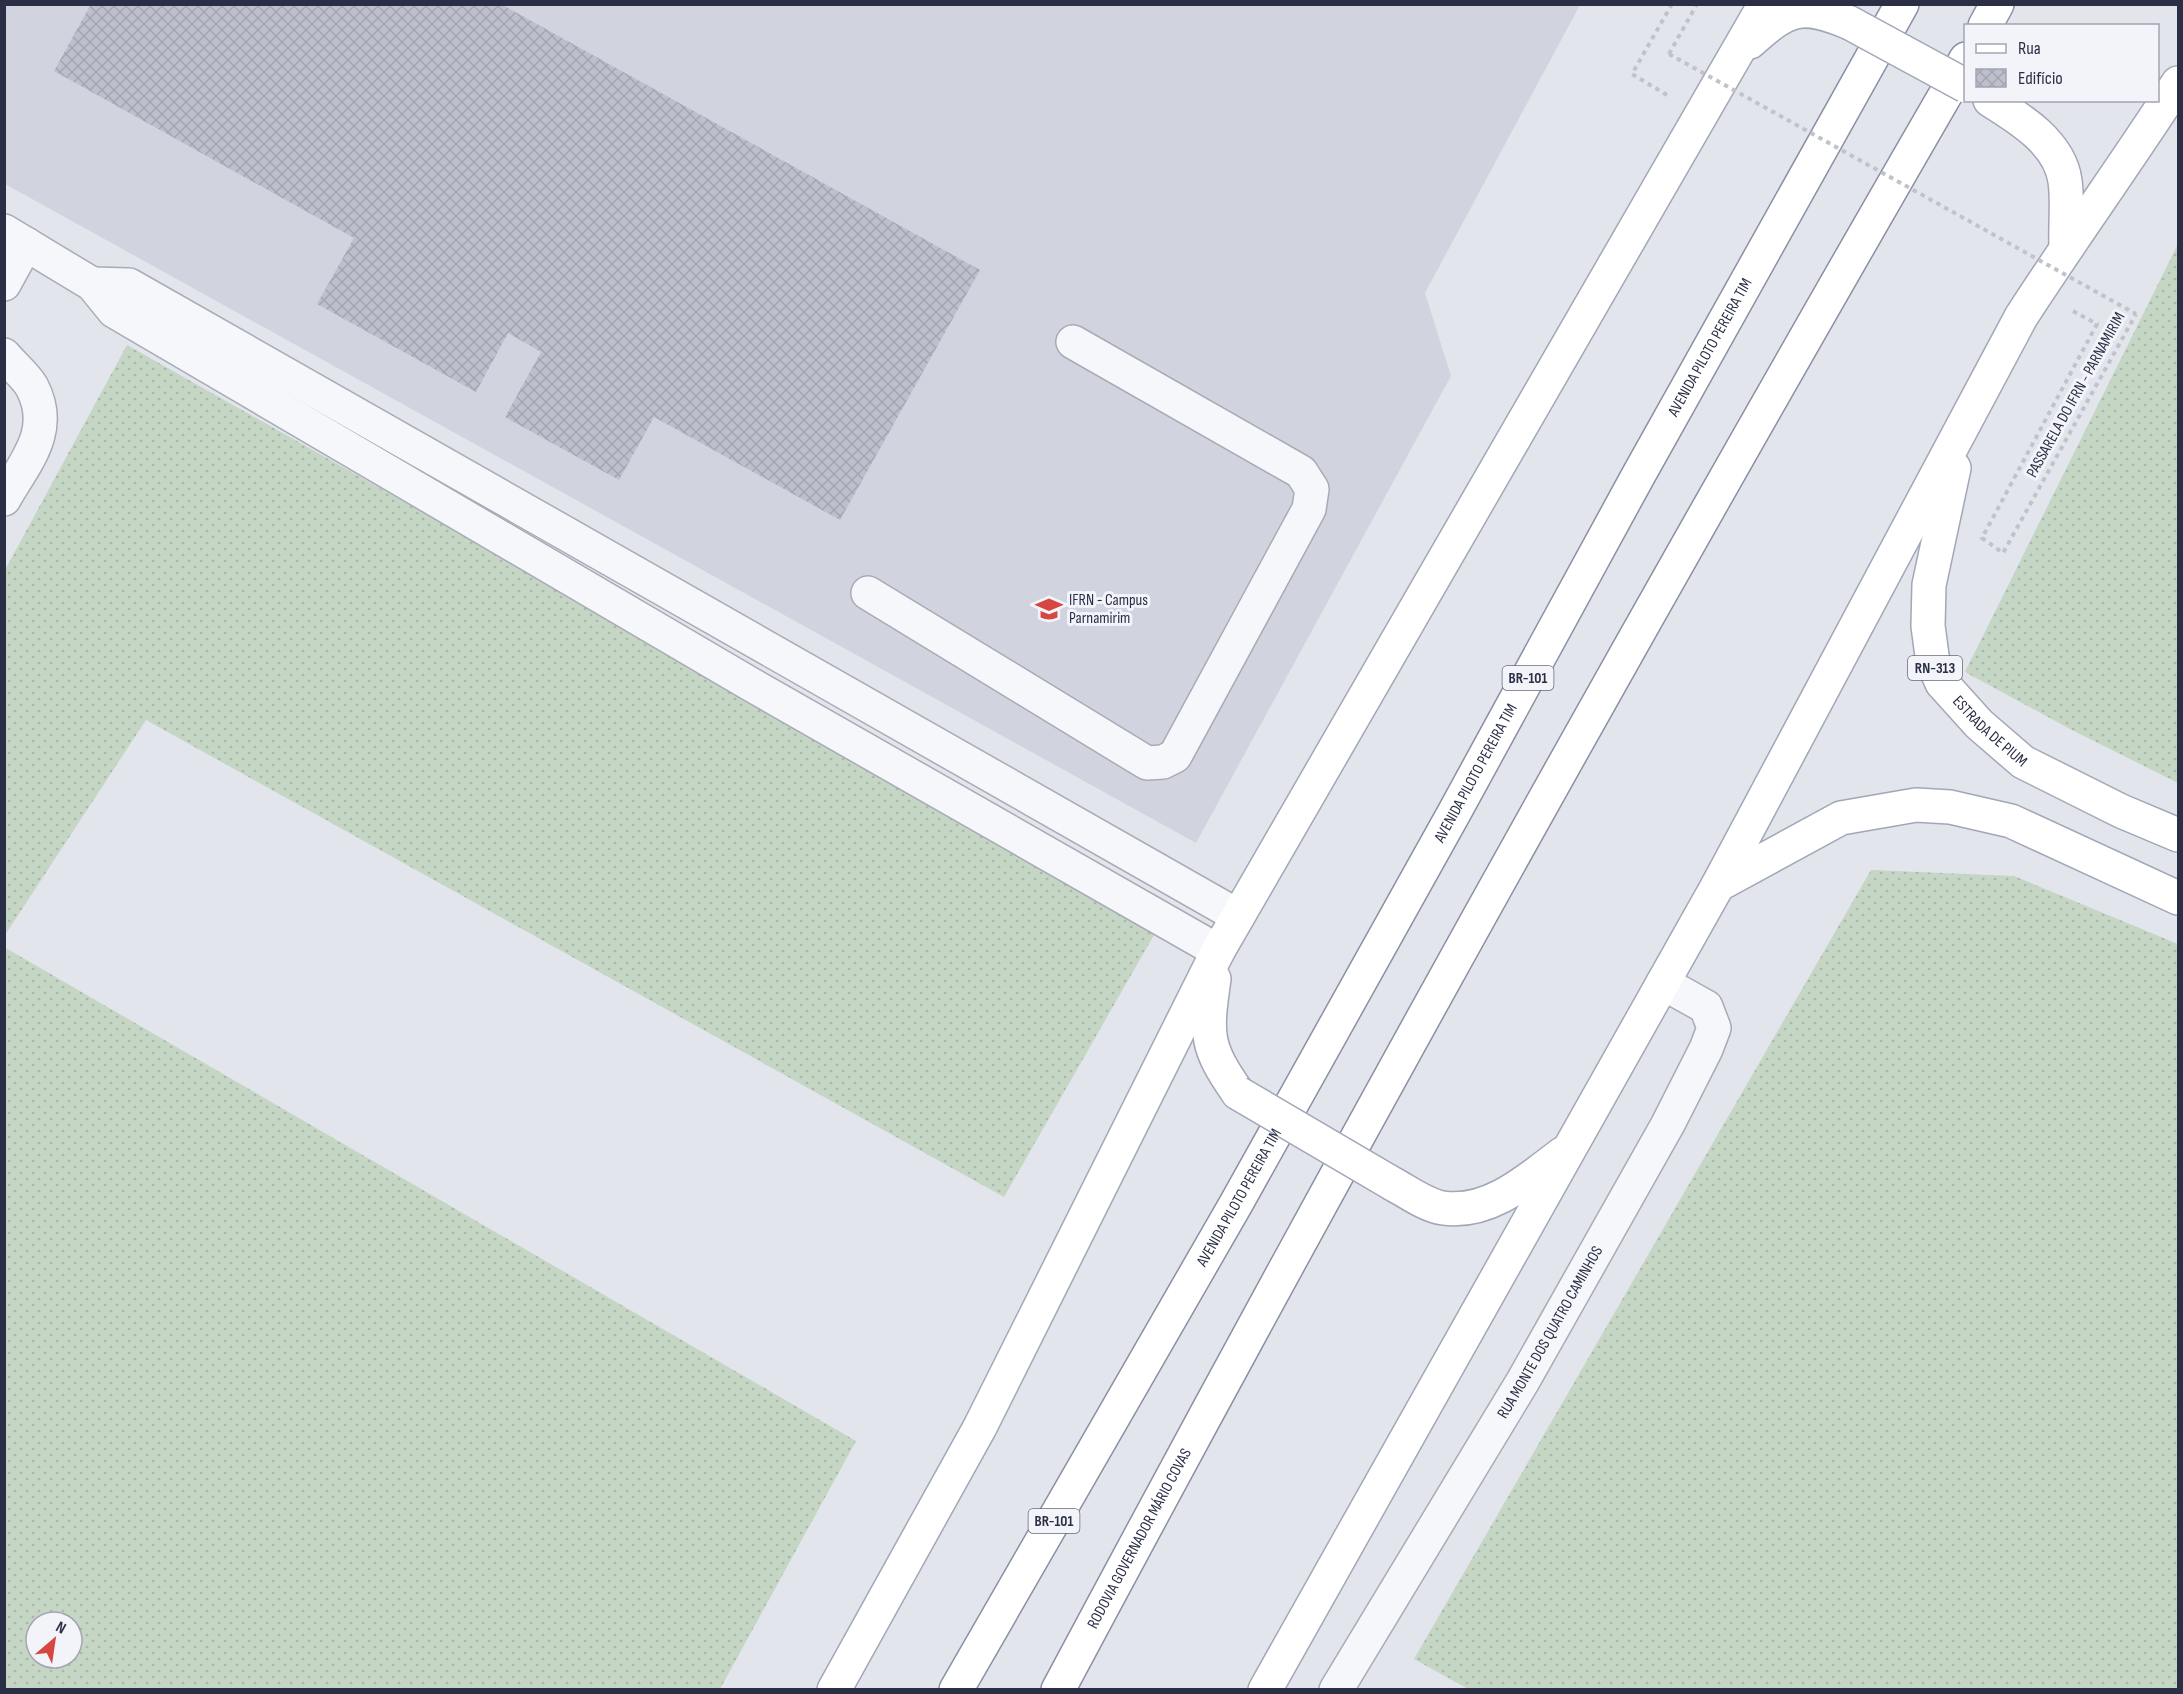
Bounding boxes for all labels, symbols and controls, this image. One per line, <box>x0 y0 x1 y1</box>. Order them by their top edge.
legend <box>1964 24 2159 102</box>
text: Rua <box>2018 38 2041 59</box>
text: Edifício <box>2018 68 2063 89</box>
street label: AVENIDA PILOTO PEREIRA TIM <box>1663 275 1756 420</box>
street label: PASSARELA DO IFRN - PARNAMIRIM <box>2023 309 2129 481</box>
place label: IFRN - Campus Parnamirim <box>1069 591 1148 628</box>
school or university icon: IFRN - Campus Parnamirim <box>1034 594 1064 624</box>
road number: RN-313 <box>1908 656 1962 680</box>
road number: BR-101 <box>1502 666 1553 690</box>
street label: ESTRADA DE PIUM <box>1949 692 2031 771</box>
street label: AVENIDA PILOTO PEREIRA TIM <box>1430 700 1521 847</box>
street label: AVENIDA PILOTO PEREIRA TIM <box>1192 1125 1285 1271</box>
street label: RUA MONTE DOS QUATRO CAMINHOS <box>1493 1243 1607 1422</box>
street label: RODOVIA GOVERNADOR MÁRIO COVAS <box>1083 1445 1196 1632</box>
road number: BR-101 <box>1028 1509 1080 1533</box>
north arrow <box>24 1610 84 1670</box>
text: N <box>52 1618 69 1639</box>

